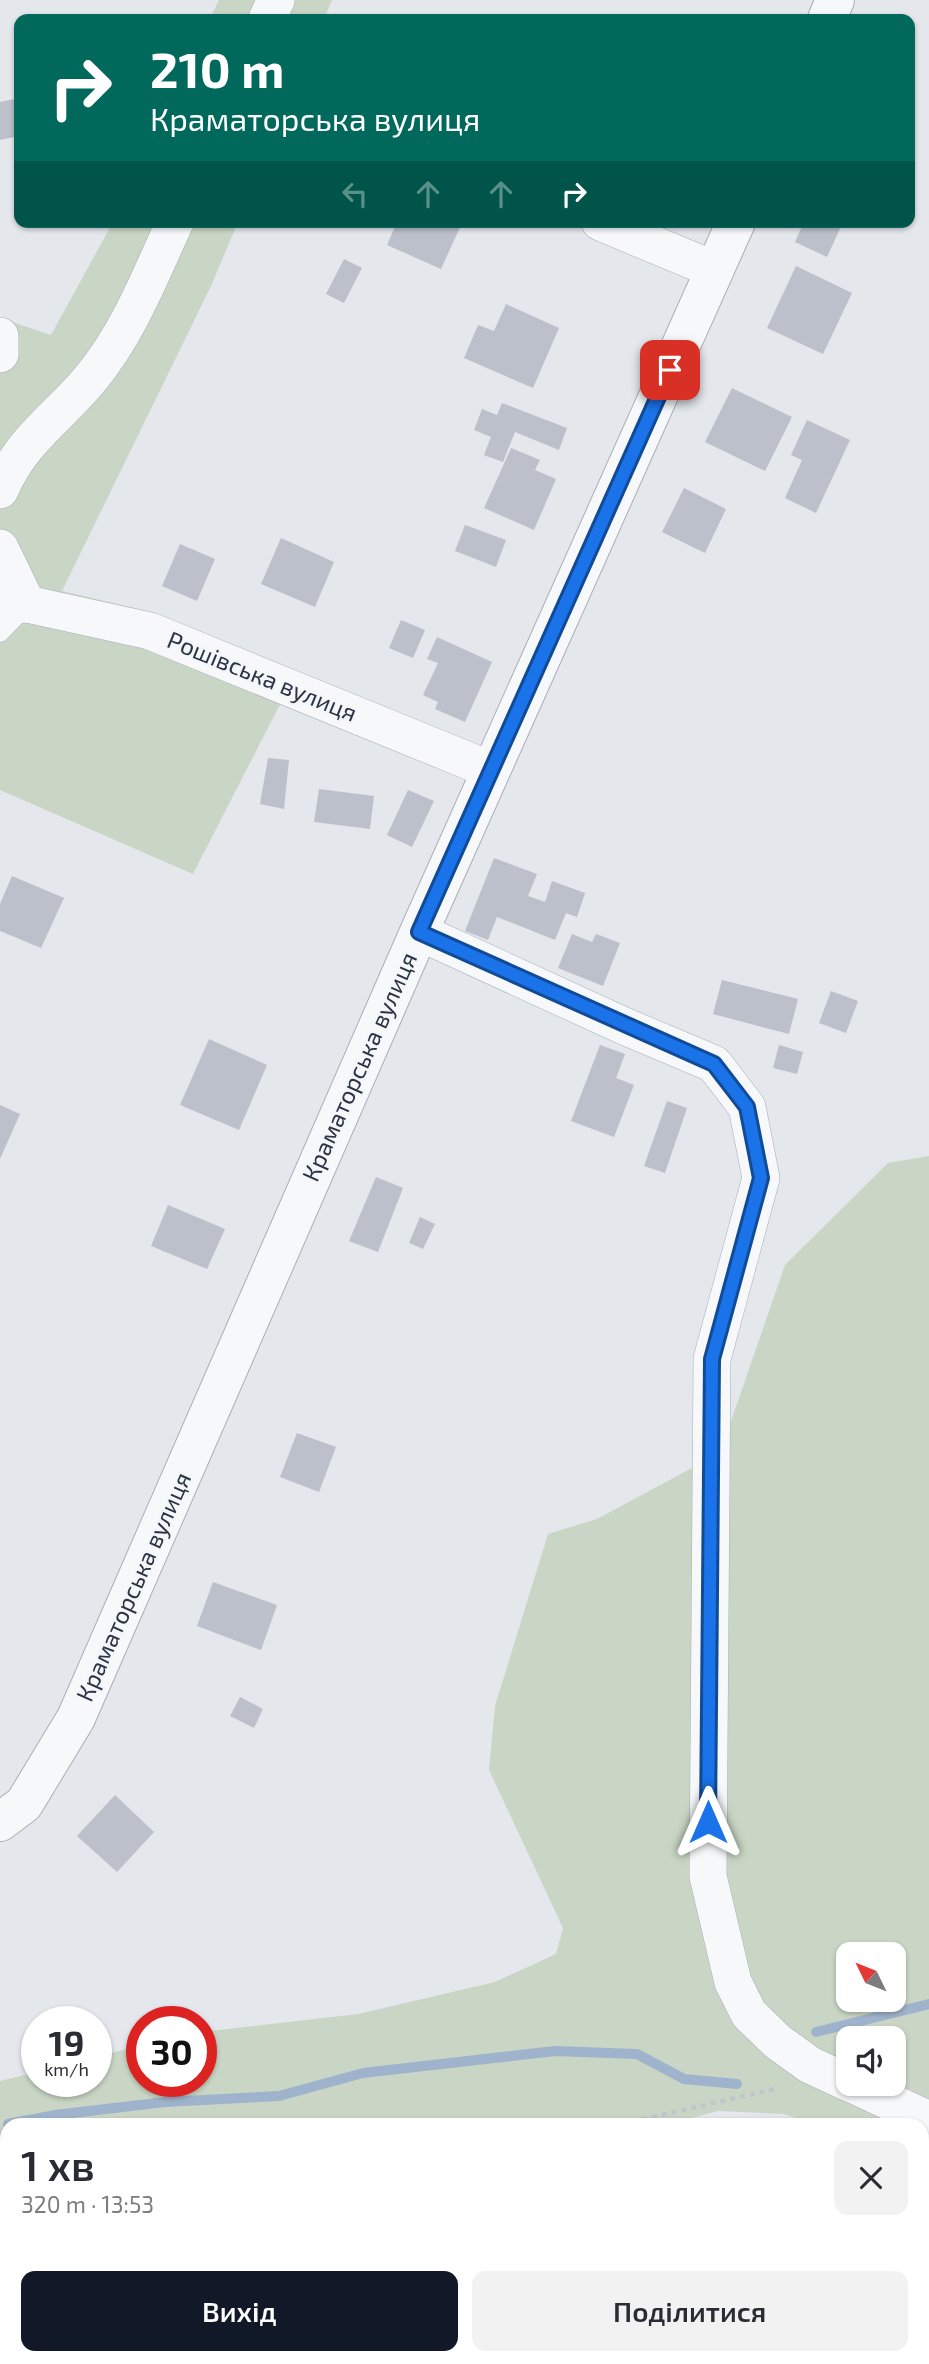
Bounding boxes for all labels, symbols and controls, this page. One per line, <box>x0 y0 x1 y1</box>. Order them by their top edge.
text: 210 m <box>150 39 284 98</box>
icon: right <box>35 42 126 133</box>
text: Краматорська вулиця <box>150 99 480 137</box>
icon: left <box>336 175 374 213</box>
icon: ahead <box>409 175 447 213</box>
icon: ahead <box>482 175 520 213</box>
icon: right <box>555 175 593 213</box>
pin <box>640 340 700 400</box>
icon: arrive <box>651 351 689 389</box>
street label: Рошівська вулиця <box>163 624 362 728</box>
street label: Краматорська вулиця <box>295 947 423 1186</box>
street label: Краматорська вулиця <box>69 1467 197 1706</box>
position arrow <box>671 1785 745 1859</box>
north arrow <box>836 1942 906 2012</box>
map controls <box>836 1942 906 2096</box>
speed limit sign: 30 <box>126 2006 217 2097</box>
text: 19 <box>49 2021 84 2063</box>
button: sound <box>836 2026 906 2096</box>
text: km/h <box>44 2058 89 2080</box>
text: 1 хв <box>21 2139 95 2189</box>
button: close <box>834 2141 908 2215</box>
text: 320 m · 13:53 <box>21 2190 154 2218</box>
button: Вихід <box>21 2271 458 2351</box>
button: Поділитися <box>472 2271 908 2351</box>

